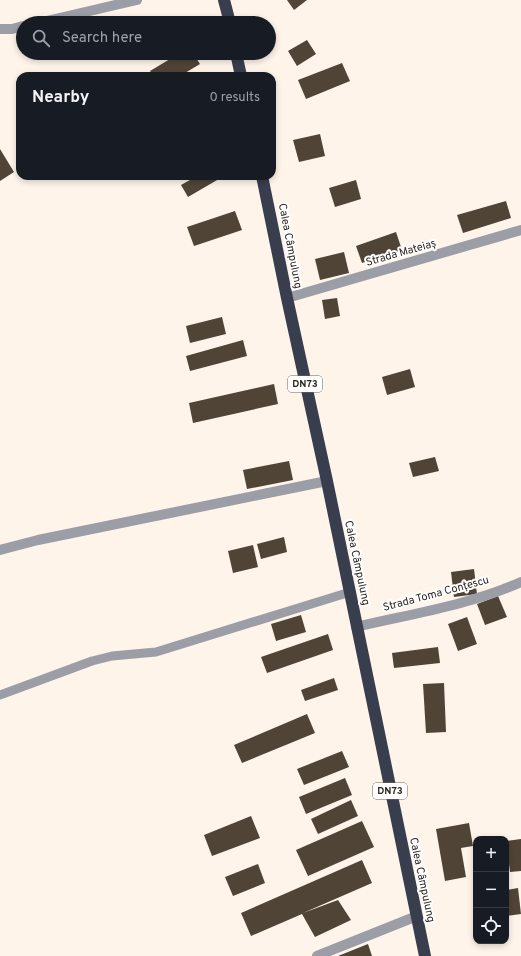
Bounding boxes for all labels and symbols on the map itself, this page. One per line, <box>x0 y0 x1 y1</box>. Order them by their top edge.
street label: Calea Câmpulung <box>275 202 305 290</box>
street label: Strada Mateiaș <box>364 236 438 270</box>
road number: DN73 <box>288 376 322 392</box>
street label: Calea Câmpulung <box>341 519 373 607</box>
street label: Strada Toma Conțescu <box>381 573 491 615</box>
road number: DN73 <box>373 783 407 799</box>
street label: Calea Câmpulung <box>406 836 438 924</box>

